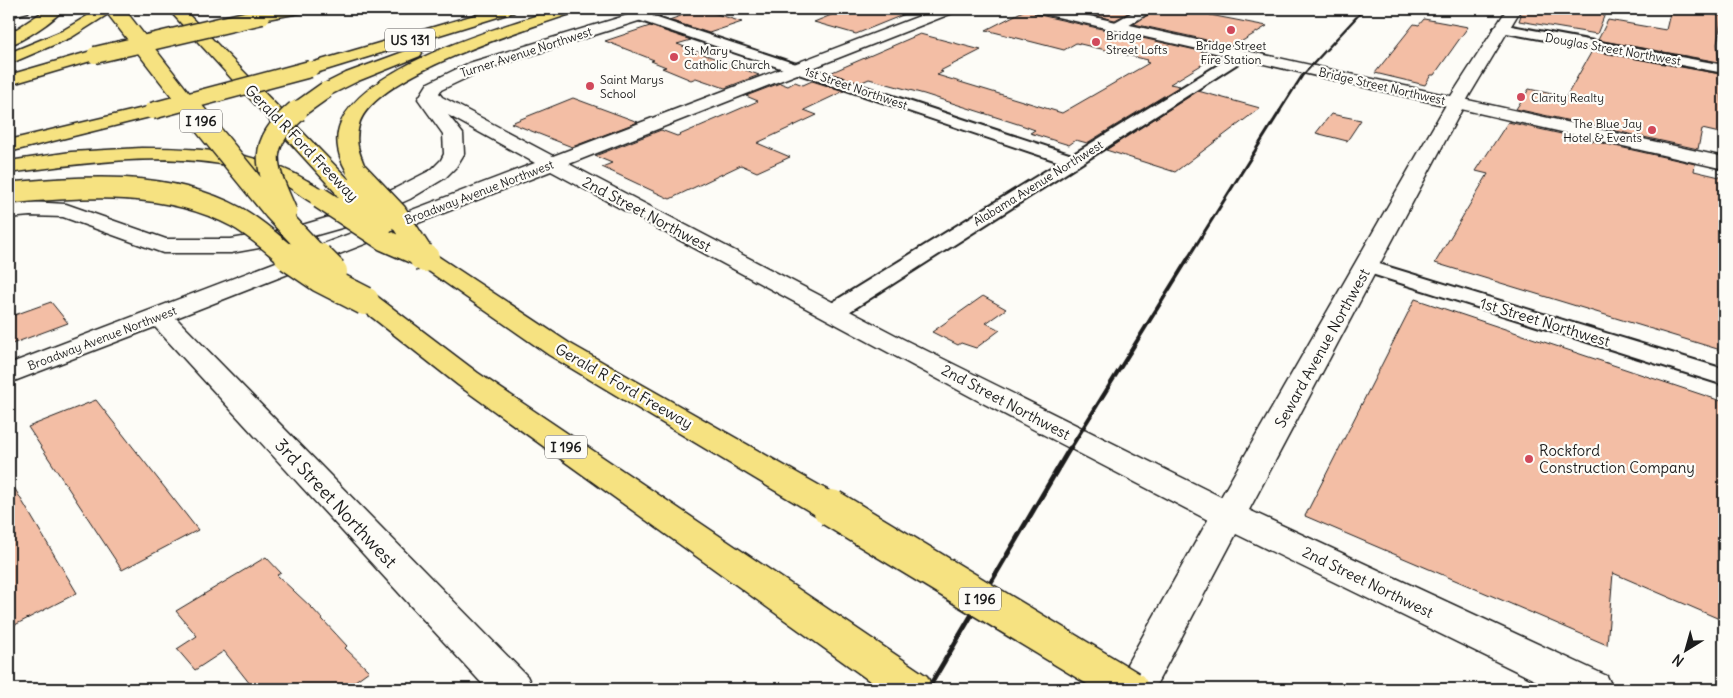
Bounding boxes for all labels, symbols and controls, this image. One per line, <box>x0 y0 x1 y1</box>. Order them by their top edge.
street label: Turner Avenue Northwest <box>458 24 594 80</box>
marker: Bridge Street Fire Station <box>1225 24 1237 36</box>
road number: US 131 <box>385 28 435 52</box>
place label: Bridge Street Lofts <box>1106 28 1167 57</box>
street label: Douglas Street Northwest <box>1544 30 1682 68</box>
marker: Bridge Street Lofts <box>1090 36 1102 48</box>
place label: Bridge Street Fire Station <box>1196 38 1266 67</box>
place label: St. Mary Catholic Church <box>684 43 770 72</box>
marker: St. Mary Catholic Church <box>668 51 680 63</box>
street label: 1st Street Northwest <box>802 63 910 113</box>
street label: Bridge Street Northwest <box>1317 64 1447 108</box>
place label: Saint Marys School <box>600 72 664 101</box>
marker: Saint Marys School <box>584 80 596 92</box>
street label: Gerald R Ford Freeway <box>241 81 363 205</box>
place label: Clarity Realty <box>1531 90 1604 105</box>
marker: Clarity Realty <box>1515 91 1527 103</box>
road number: I 196 <box>180 110 222 132</box>
place label: The Blue Jay Hotel & Events <box>1563 116 1642 145</box>
marker: The Blue Jay Hotel & Events <box>1646 124 1658 136</box>
street label: Alabama Avenue Northwest <box>970 137 1106 229</box>
street label: Broadway Avenue Northwest <box>402 157 556 227</box>
street label: 2nd Street Northwest <box>579 172 715 256</box>
street label: Seward Avenue Northwest <box>1270 265 1374 431</box>
street label: 1st Street Northwest <box>1478 293 1612 351</box>
street label: Broadway Avenue Northwest <box>25 303 179 373</box>
street label: Gerald R Ford Freeway <box>552 339 696 433</box>
street label: 2nd Street Northwest <box>938 360 1074 444</box>
street label: 3rd Street Northwest <box>270 433 402 573</box>
road number: I 196 <box>545 436 587 458</box>
place label: Rockford Construction Company <box>1539 441 1695 477</box>
marker: Rockford Construction Company <box>1523 453 1535 465</box>
street label: 2nd Street Northwest <box>1300 542 1436 622</box>
road number: I 196 <box>959 588 1001 610</box>
north arrow <box>1660 626 1710 676</box>
text: N <box>1669 650 1687 670</box>

